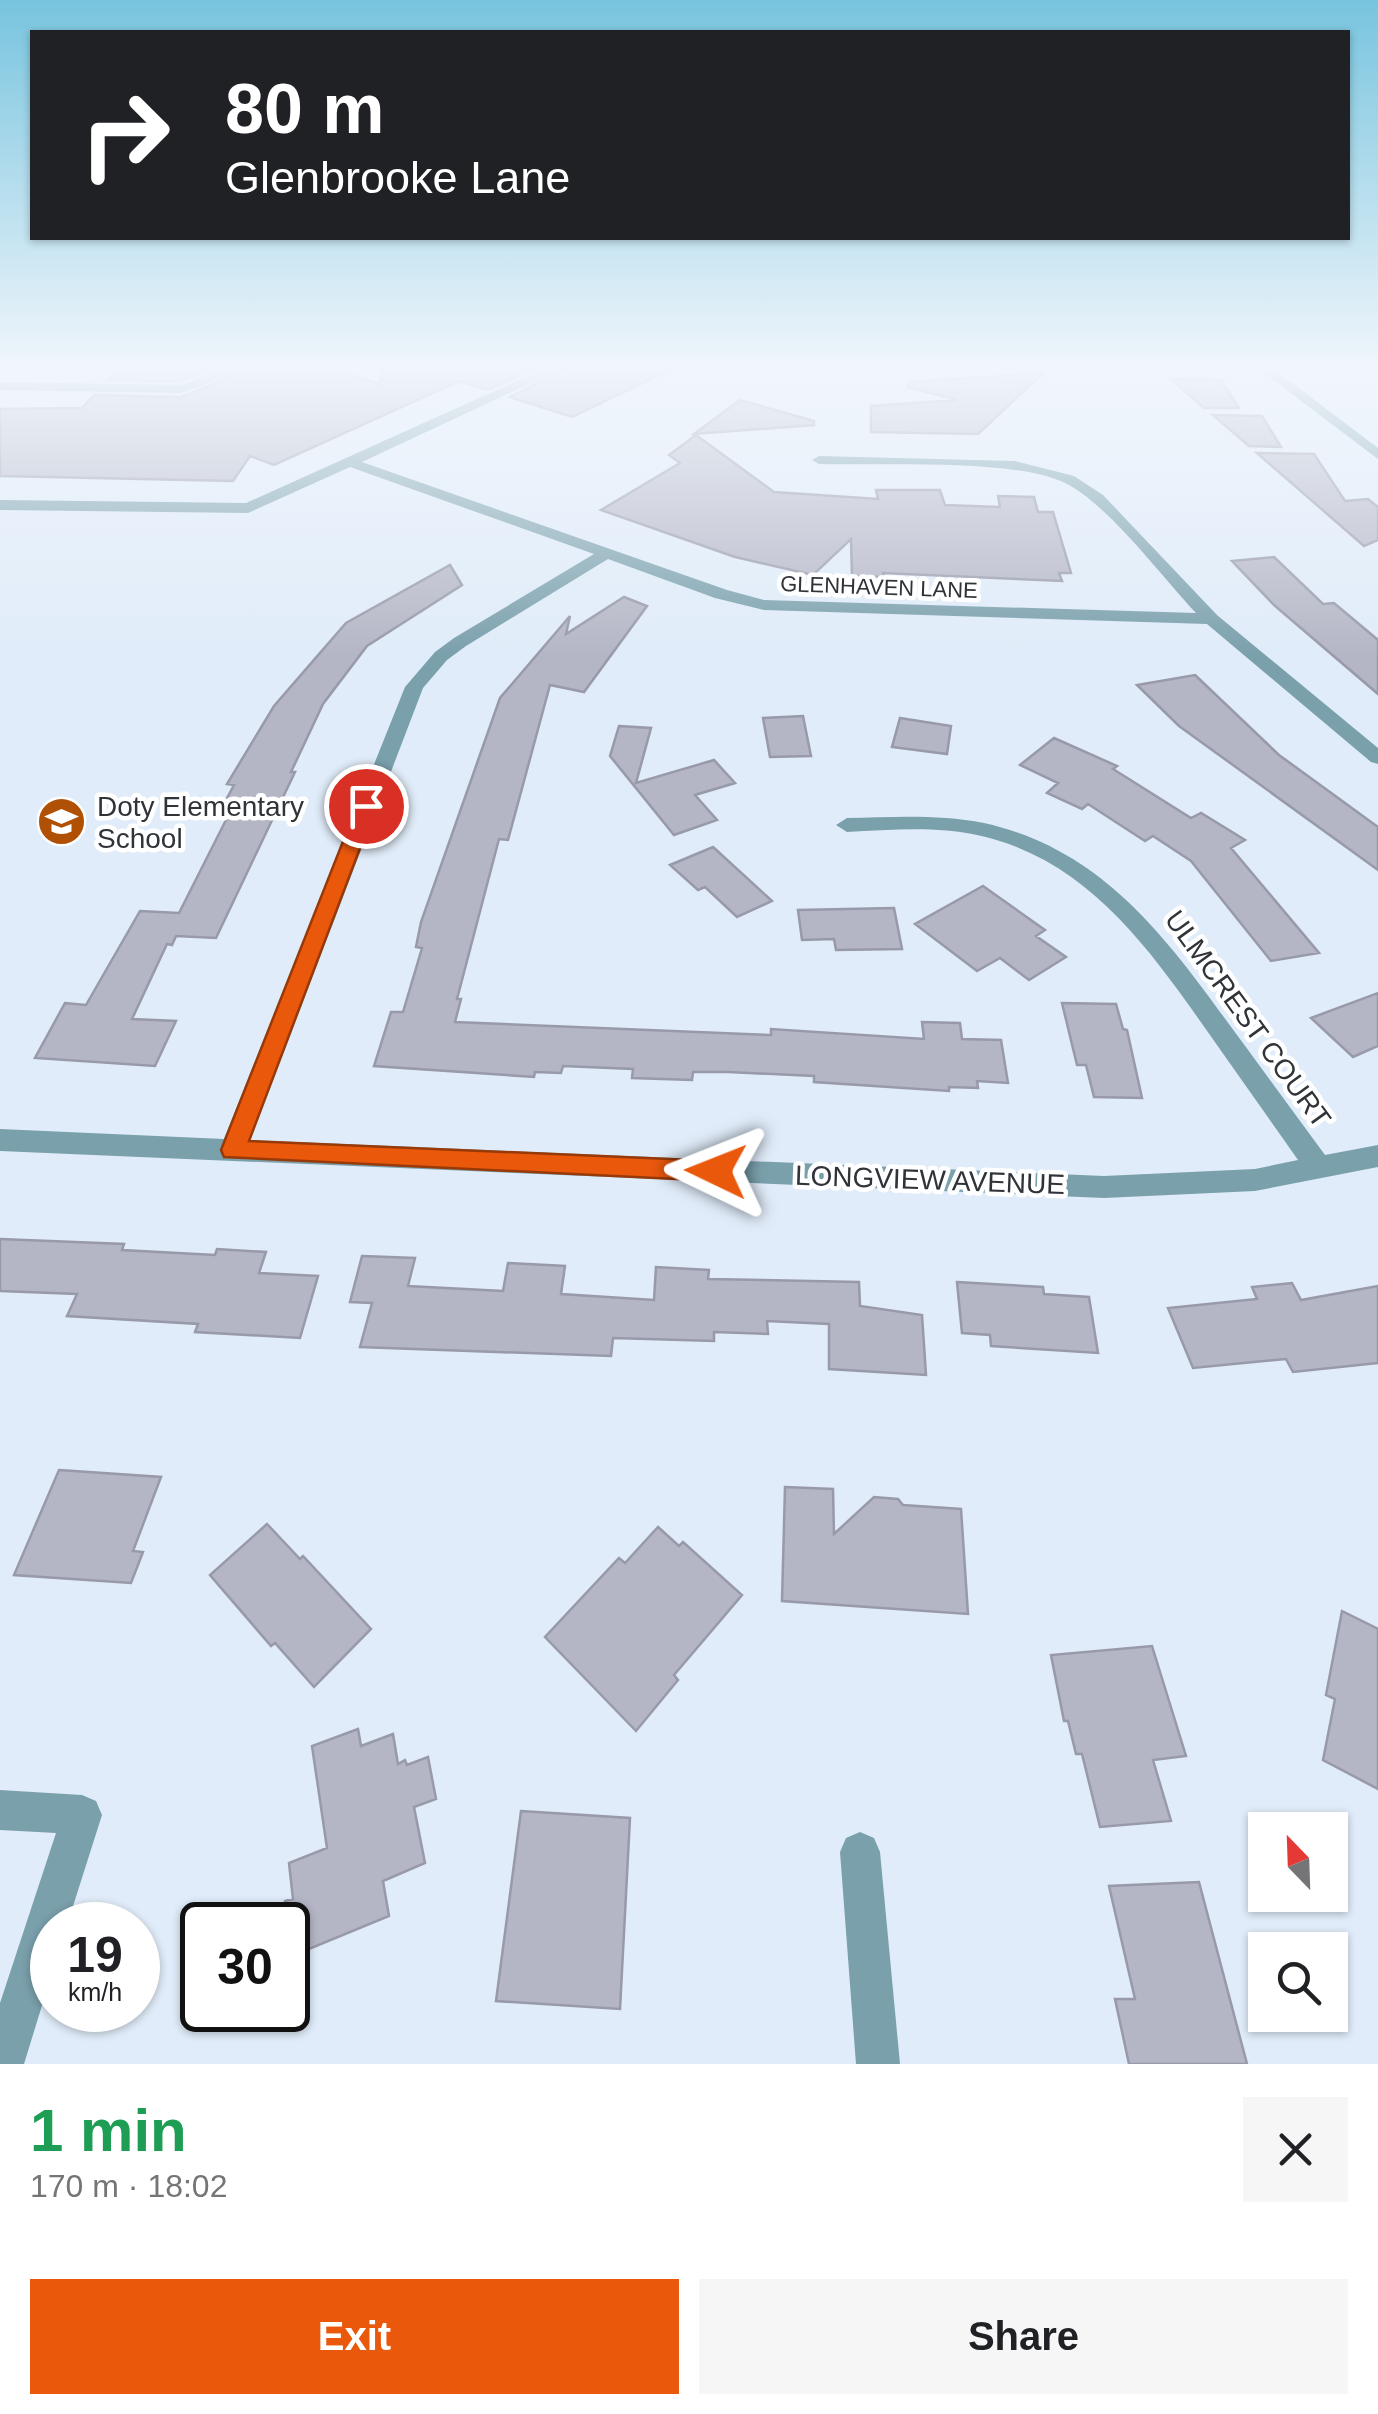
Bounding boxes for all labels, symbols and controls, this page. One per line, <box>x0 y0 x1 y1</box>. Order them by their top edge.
icon: right <box>60 70 190 200</box>
text: 80 m <box>225 70 385 148</box>
text: Glenbrooke Lane <box>225 152 570 203</box>
street label: GLENHAVEN LANE <box>780 571 978 603</box>
pin <box>324 764 409 849</box>
icon: arrive <box>339 779 394 834</box>
place label: Doty Elementary School <box>97 791 304 854</box>
school or university icon: Doty Elementary School <box>36 796 88 848</box>
street label: ULMCREST COURT <box>1159 905 1337 1133</box>
position arrow <box>664 1119 768 1223</box>
street label: LONGVIEW AVENUE <box>794 1160 1066 1200</box>
north arrow <box>1248 1812 1348 1912</box>
map controls <box>1248 1812 1348 2032</box>
speed limit sign: 30 <box>180 1902 310 2032</box>
text: 19 <box>67 1927 123 1983</box>
button: search <box>1248 1932 1348 2032</box>
text: km/h <box>68 1978 122 2006</box>
text: 1 min <box>30 2097 187 2164</box>
button: close <box>1243 2097 1348 2202</box>
text: 170 m · 18:02 <box>30 2168 227 2204</box>
button: Exit <box>30 2279 679 2394</box>
button: Share <box>699 2279 1348 2394</box>

